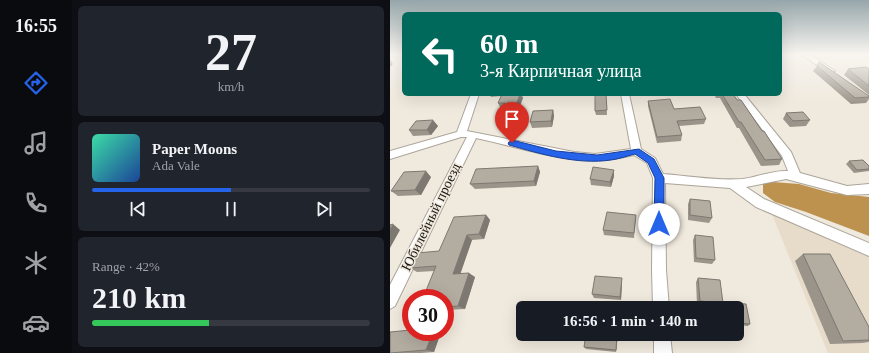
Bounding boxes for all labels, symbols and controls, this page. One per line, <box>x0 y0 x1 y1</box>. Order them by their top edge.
text: 16:55 <box>15 16 57 36</box>
text: 27 <box>205 24 257 81</box>
icon: left <box>414 28 466 80</box>
text: 60 m <box>480 28 538 59</box>
text: 3-я Кирпичная улица <box>480 61 642 81</box>
icon: directions <box>22 69 50 97</box>
text: km/h <box>218 79 244 94</box>
pin <box>495 102 529 143</box>
icon: arrive <box>501 108 523 130</box>
icon: music <box>22 129 50 157</box>
text: Paper Moons <box>152 141 237 157</box>
text: Ada Vale <box>152 158 200 173</box>
street label: Юбилейный проезд <box>398 161 464 273</box>
icon: phone <box>22 189 50 217</box>
icon: previous <box>127 198 149 220</box>
icon: pause <box>220 198 242 220</box>
icon: next <box>313 198 335 220</box>
position arrow <box>638 203 680 245</box>
icon: climate <box>22 249 50 277</box>
text: Range · 42% <box>92 259 160 274</box>
text: 210 km <box>92 281 186 314</box>
speed limit sign: 30 <box>402 289 454 341</box>
icon: car <box>22 309 50 337</box>
text: 16:56 · 1 min · 140 m <box>563 313 698 329</box>

